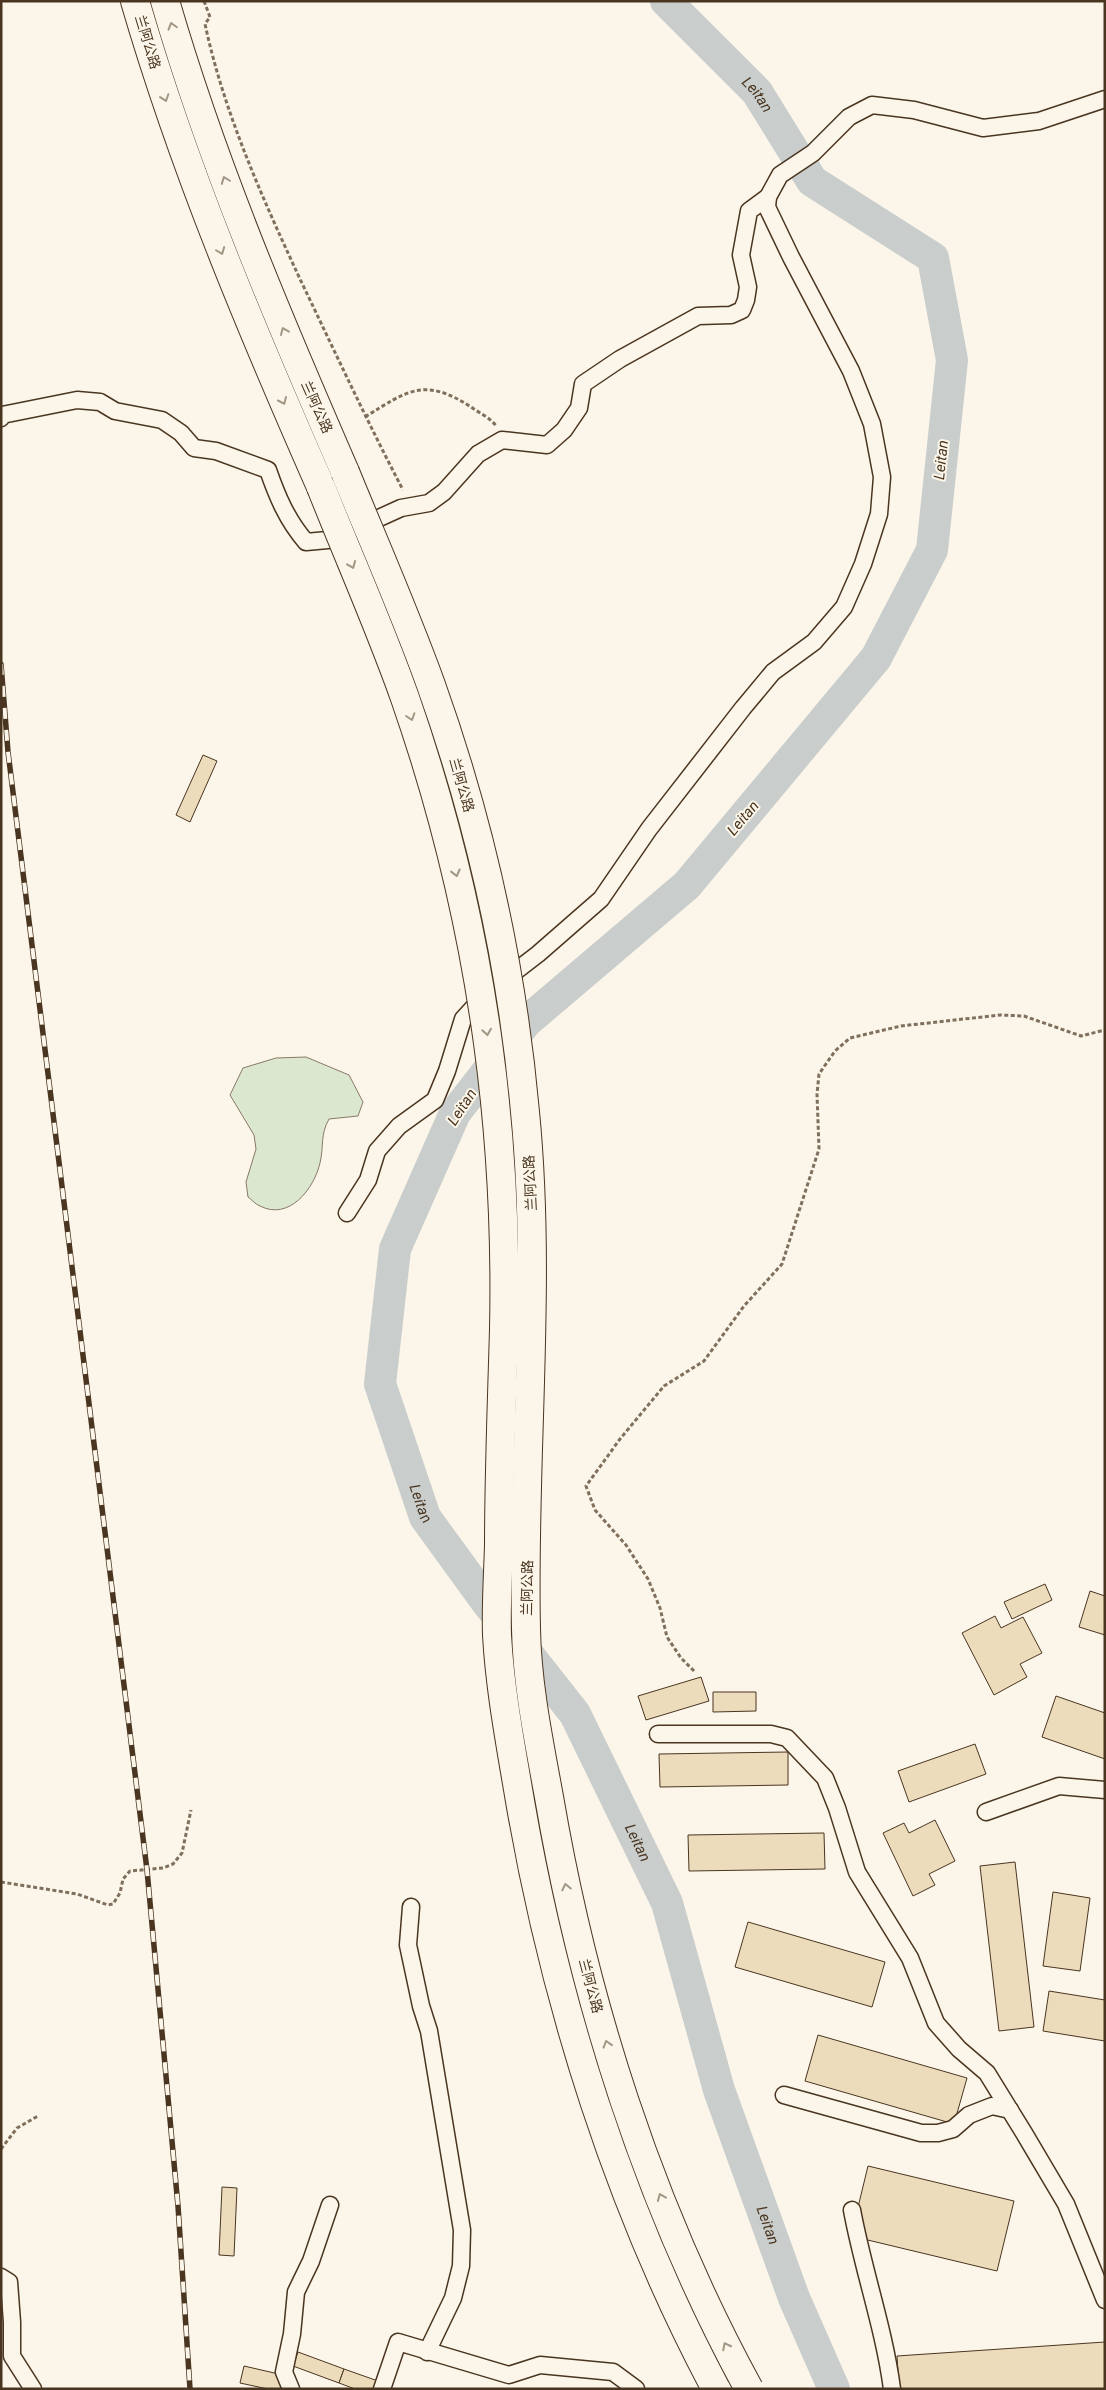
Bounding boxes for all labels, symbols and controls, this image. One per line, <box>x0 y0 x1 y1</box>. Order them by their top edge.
street label: 兰阿公路 <box>132 13 164 71</box>
one-way arrow <box>168 23 178 31</box>
water label: Leitan <box>738 73 776 116</box>
one-way arrow <box>160 93 170 102</box>
one-way arrow <box>220 176 231 185</box>
one-way arrow <box>215 246 225 254</box>
one-way arrow <box>279 327 290 336</box>
street label: 兰阿公路 <box>298 378 336 436</box>
one-way arrow <box>276 396 287 405</box>
water label: Leitan <box>930 439 952 481</box>
one-way arrow <box>346 560 357 569</box>
one-way arrow <box>405 712 415 720</box>
street label: 兰阿公路 <box>447 756 477 814</box>
water label: Leitan <box>723 797 763 839</box>
one-way arrow <box>450 868 461 877</box>
one-way arrow <box>481 1028 491 1037</box>
water label: Leitan <box>444 1085 480 1129</box>
street label: 兰阿公路 <box>521 1155 539 1211</box>
water label: Leitan <box>406 1482 436 1527</box>
street label: 兰阿公路 <box>519 1560 535 1616</box>
water label: Leitan <box>621 1821 654 1864</box>
one-way arrow <box>561 1882 572 1891</box>
street label: 兰阿公路 <box>576 1957 606 2015</box>
one-way arrow <box>603 2040 613 2048</box>
one-way arrow <box>656 2193 667 2202</box>
water label: Leitan <box>753 2203 783 2247</box>
one-way arrow <box>722 2342 732 2351</box>

